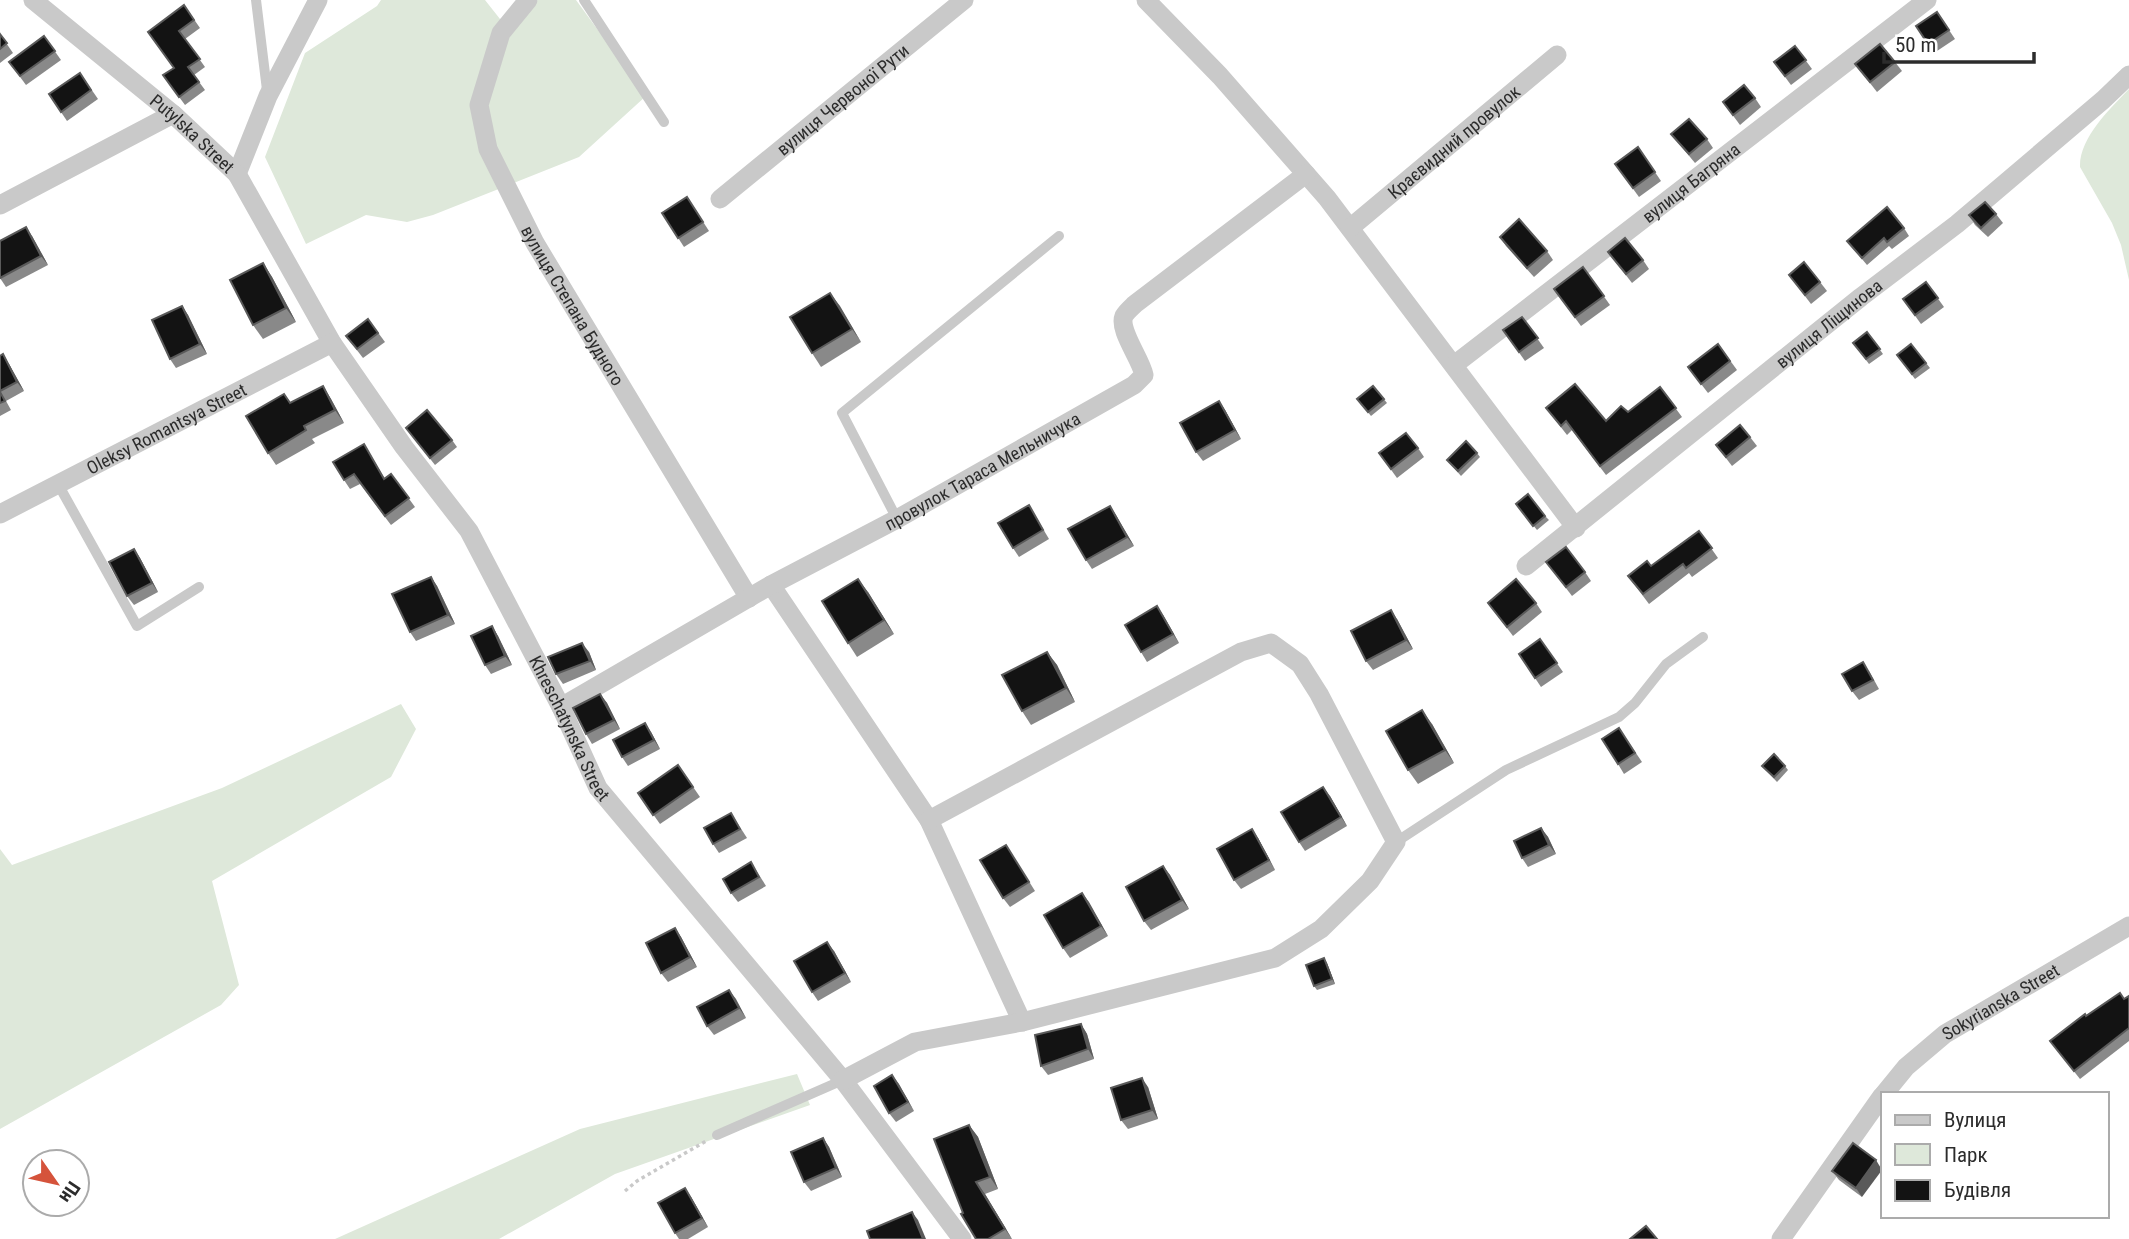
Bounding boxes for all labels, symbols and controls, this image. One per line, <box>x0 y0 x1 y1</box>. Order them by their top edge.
scale bar <box>1884 21 2035 65</box>
text: 50 m <box>1895 33 1936 57</box>
street label: вулиця Червоної Рути <box>772 39 913 159</box>
street label: Краєвидний провулок <box>1383 80 1524 203</box>
street label: Putylska Street <box>146 89 239 177</box>
street label: вулиця Багряна <box>1638 138 1744 227</box>
street label: вулиця Степана Будного <box>517 222 629 389</box>
street label: вулиця Ліщинова <box>1771 274 1886 372</box>
street label: Oleksy Romantsya Street <box>83 379 250 478</box>
street label: провулок Тараса Мельничука <box>881 407 1084 534</box>
street label: Khreschatynska Street <box>525 652 615 805</box>
street label: Sokyrianska Street <box>1938 959 2063 1044</box>
legend <box>1881 1092 2108 1218</box>
text: Вулиця <box>1944 1108 2006 1132</box>
text: Парк <box>1944 1143 1988 1167</box>
north arrow <box>21 1148 91 1218</box>
text: Пн <box>54 1177 85 1207</box>
text: Будівля <box>1944 1178 2011 1202</box>

